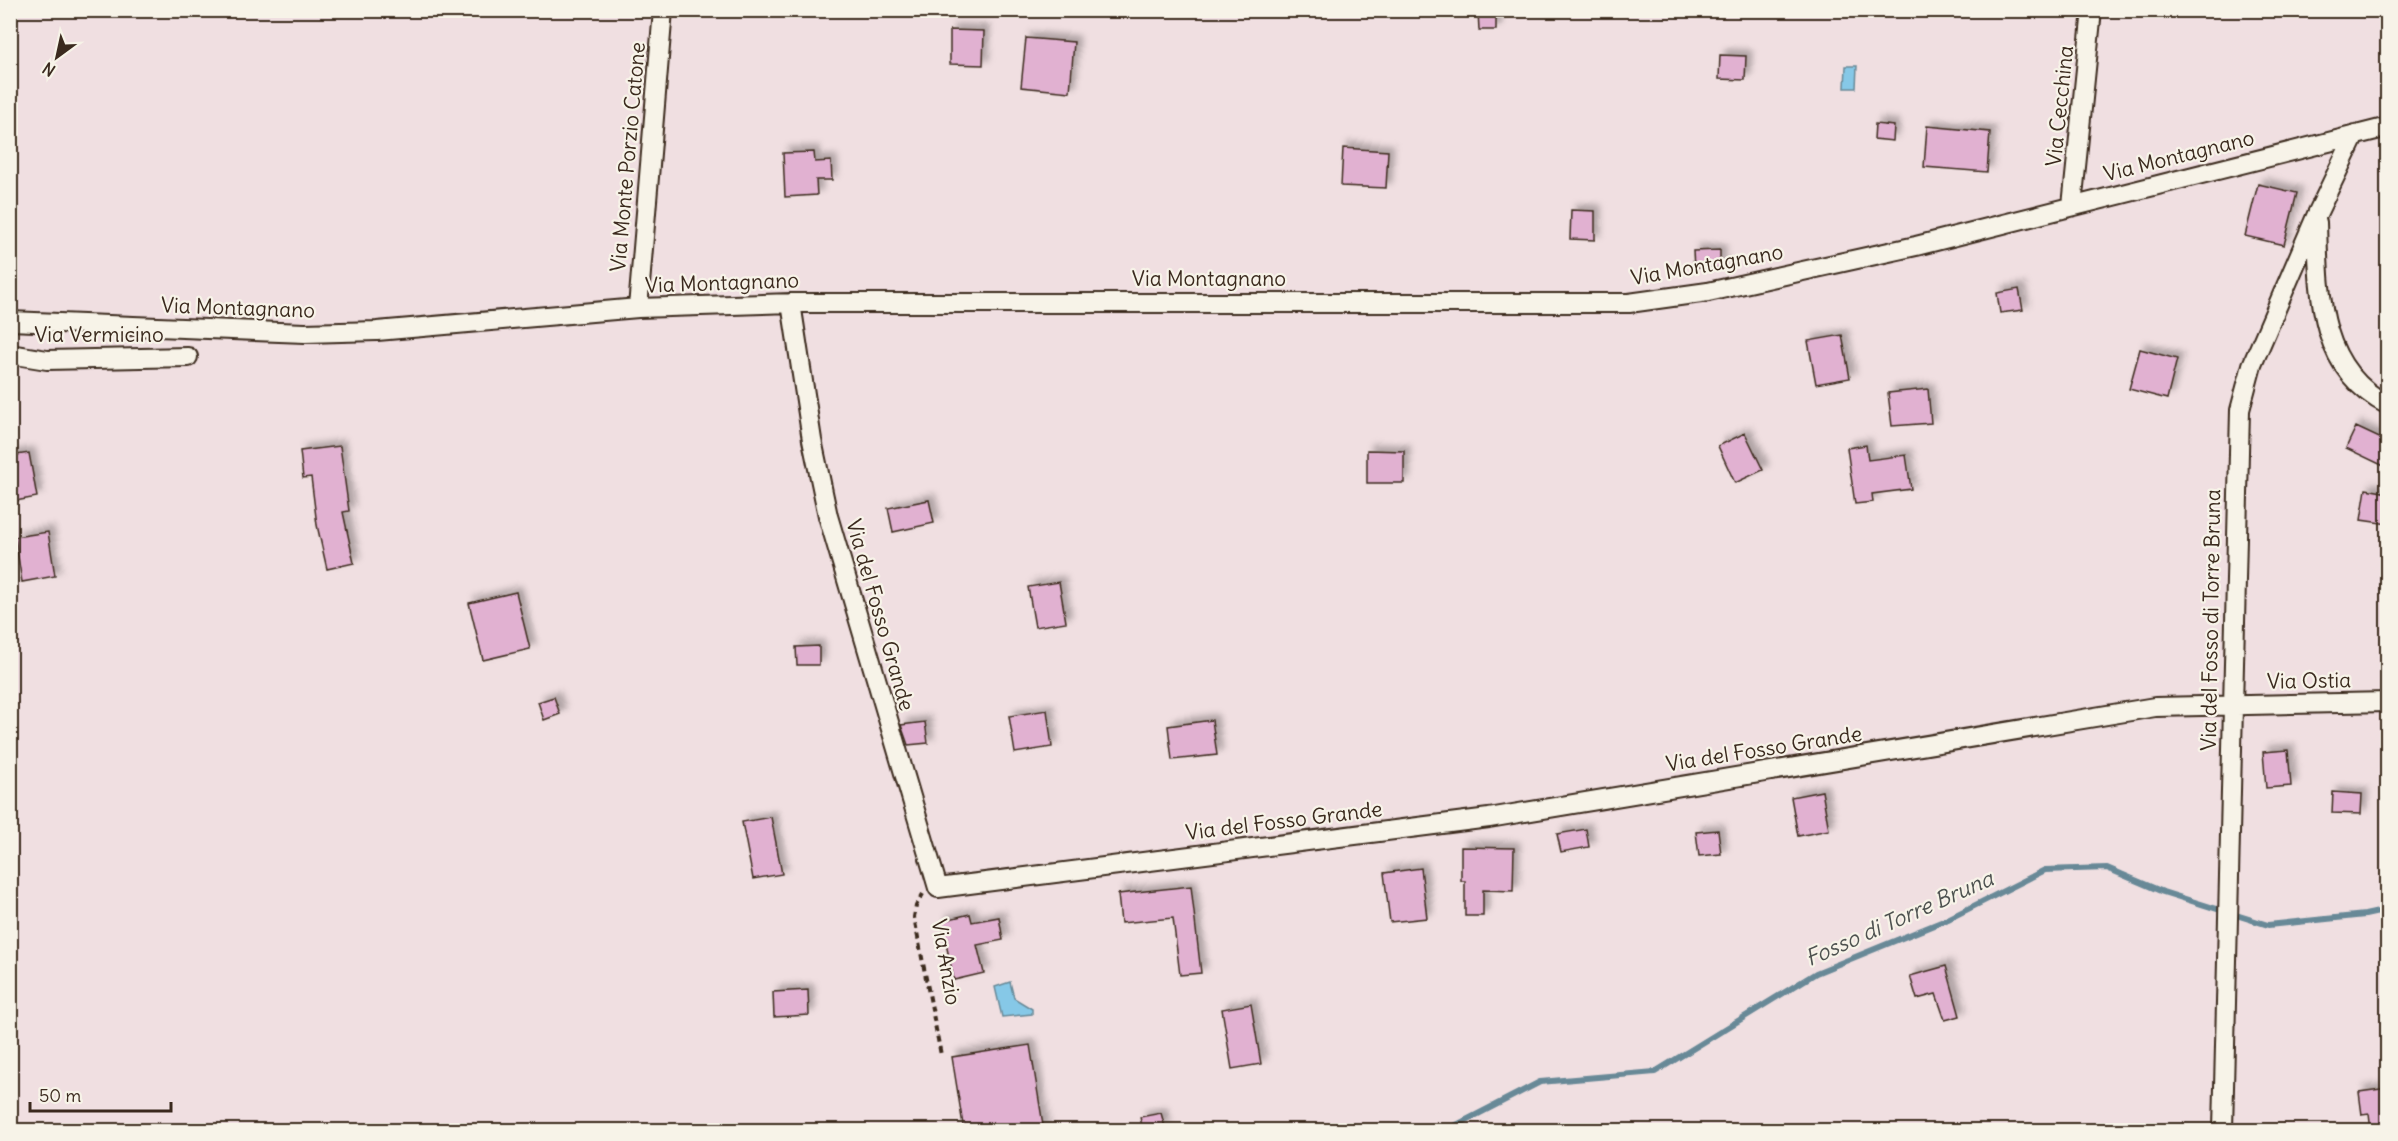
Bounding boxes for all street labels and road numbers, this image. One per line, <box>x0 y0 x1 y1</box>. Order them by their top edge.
street label: Via Monte Porzio Catone <box>604 41 651 273</box>
street label: Via Cecchina <box>2040 44 2079 168</box>
street label: Via Montagnano <box>2101 124 2257 187</box>
street label: Via Montagnano <box>1629 238 1785 291</box>
street label: Via Montagnano <box>1132 265 1286 292</box>
street label: Via Montagnano <box>644 266 800 299</box>
street label: Via Montagnano <box>160 291 316 324</box>
street label: Via Vermicino <box>34 321 164 348</box>
street label: Via del Fosso di Torre Bruna <box>2195 489 2226 751</box>
street label: Via del Fosso Grande <box>840 516 921 714</box>
street label: Via Ostia <box>2267 666 2351 695</box>
street label: Via del Fosso Grande <box>1664 720 1864 777</box>
street label: Via del Fosso Grande <box>1184 795 1384 846</box>
street label: Via Anzio <box>926 917 967 1007</box>

